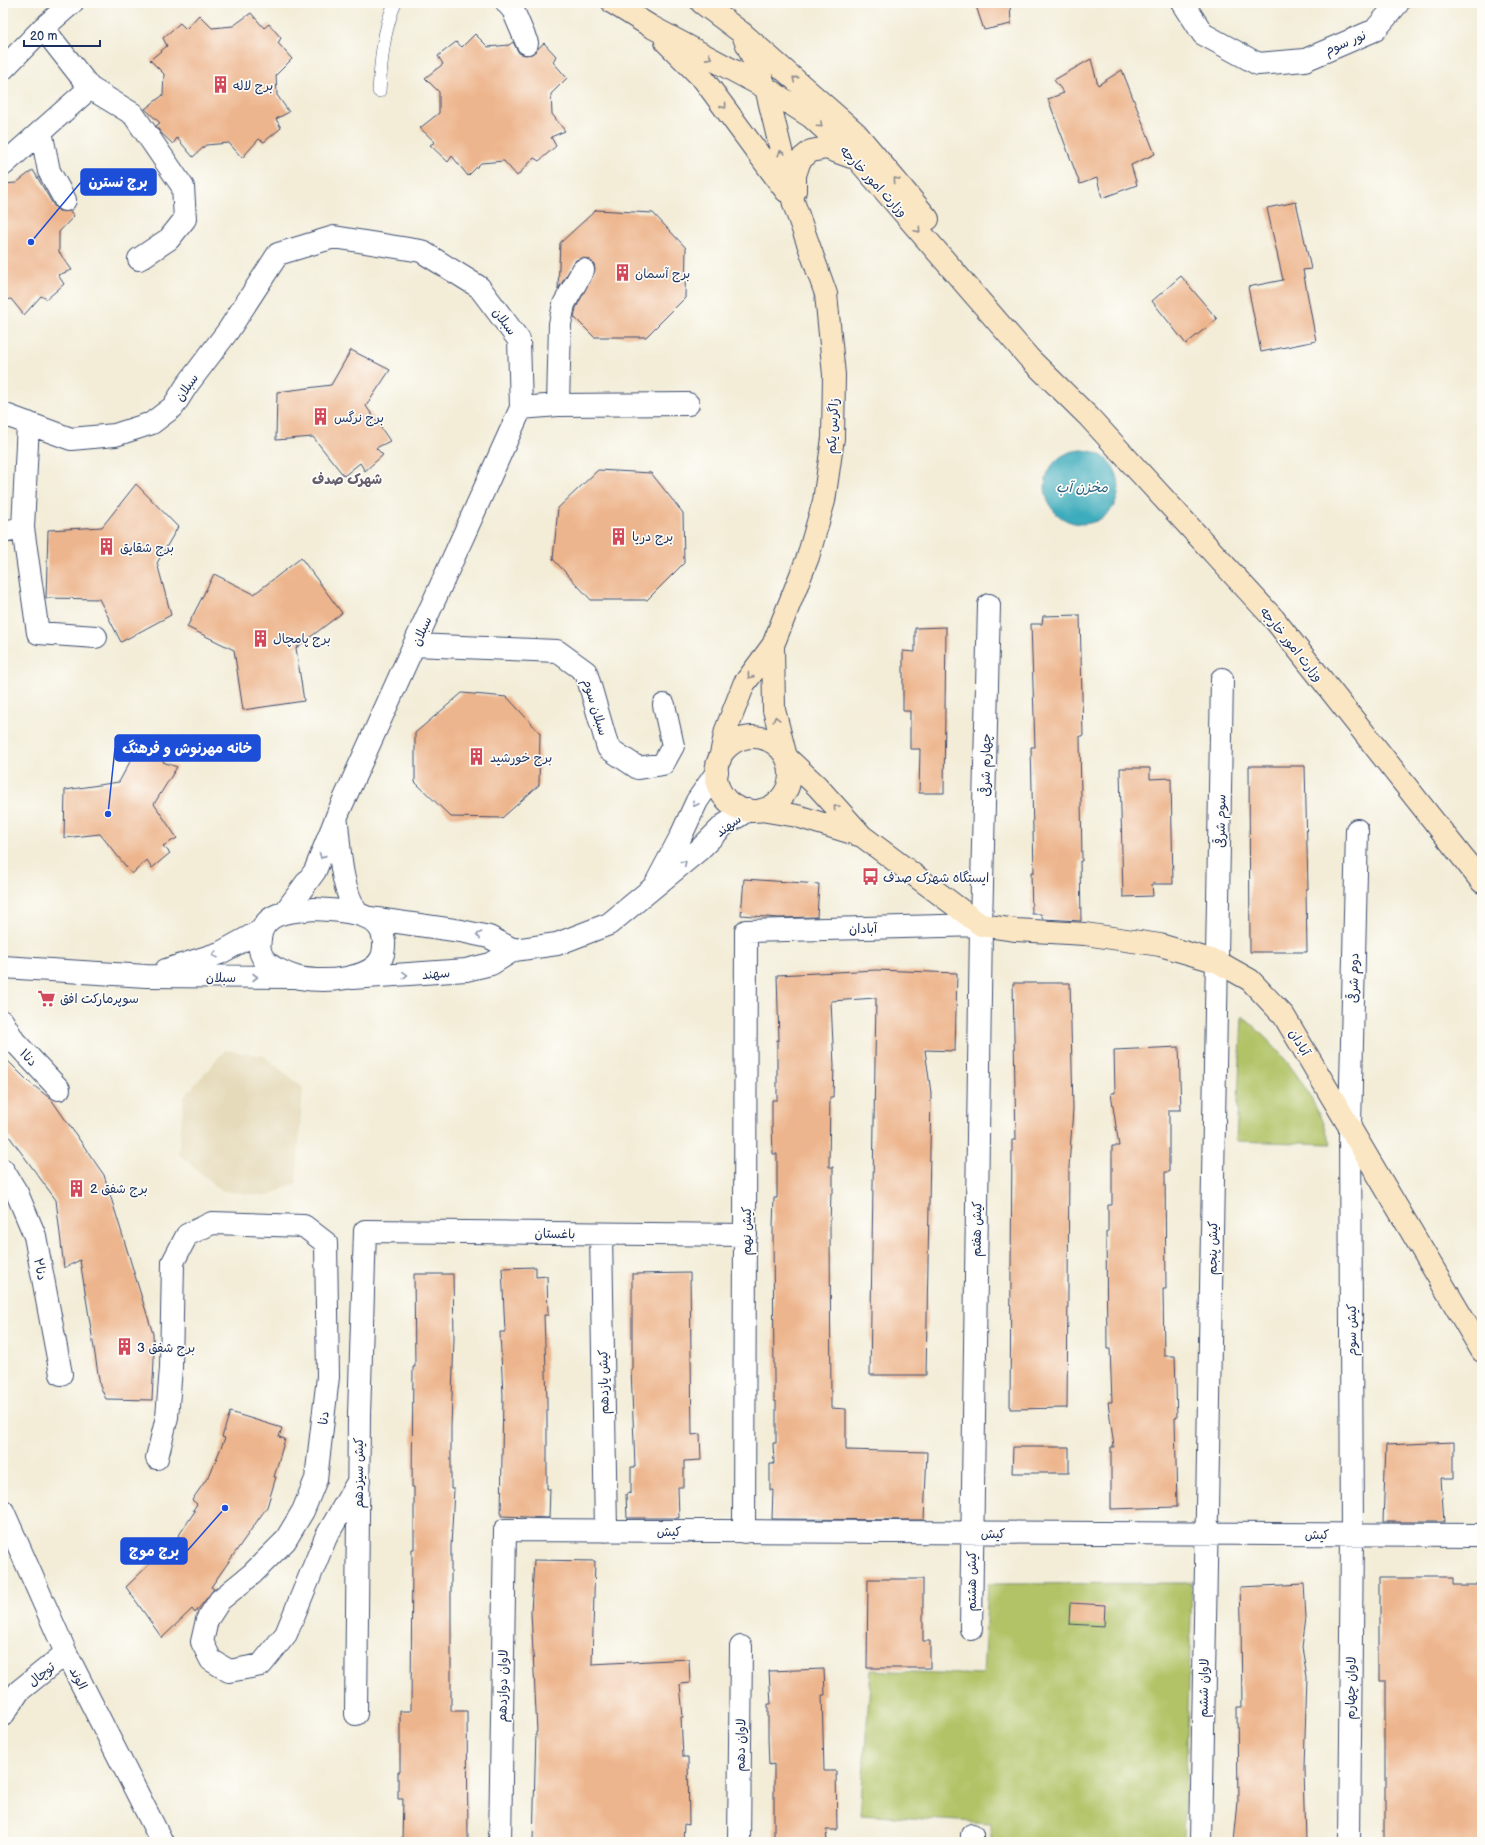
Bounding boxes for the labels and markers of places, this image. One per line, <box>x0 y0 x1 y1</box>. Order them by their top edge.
building icon: برج لاله <box>210 75 230 95</box>
place label: برج لاله <box>233 78 273 95</box>
callout: برج نسترن <box>81 169 156 195</box>
building icon: برج آسمان <box>612 263 632 283</box>
place label: برج آسمان <box>635 266 690 283</box>
building icon: برج نرگس <box>311 407 331 427</box>
place label: برج نرگس <box>334 410 384 427</box>
building icon: برج دریا <box>609 526 629 546</box>
place label: برج دریا <box>632 529 673 546</box>
building icon: برج شقایق <box>97 537 117 557</box>
place label: برج شقایق <box>120 540 174 557</box>
building icon: برج پامچال <box>250 628 270 648</box>
place label: برج پامچال <box>273 631 331 648</box>
callout: خانه مهرنوش و فرهنگ <box>115 735 260 761</box>
building icon: برج خورشید <box>467 747 487 767</box>
place label: برج خورشید <box>490 750 552 767</box>
bus stop icon: ایستگاه شهرک صدف <box>860 867 880 887</box>
place label: ایستگاه شهرک صدف <box>883 870 989 886</box>
supermarket icon: سوپرمارکت افق <box>37 988 57 1008</box>
place label: سوپرمارکت افق <box>60 991 139 1007</box>
building icon: برج شفق 2 <box>67 1178 87 1198</box>
place label: برج شفق 2 <box>90 1181 148 1198</box>
building icon: برج شفق 3 <box>114 1337 134 1357</box>
place label: برج شفق 3 <box>137 1340 195 1357</box>
callout: برج موج <box>121 1538 187 1564</box>

